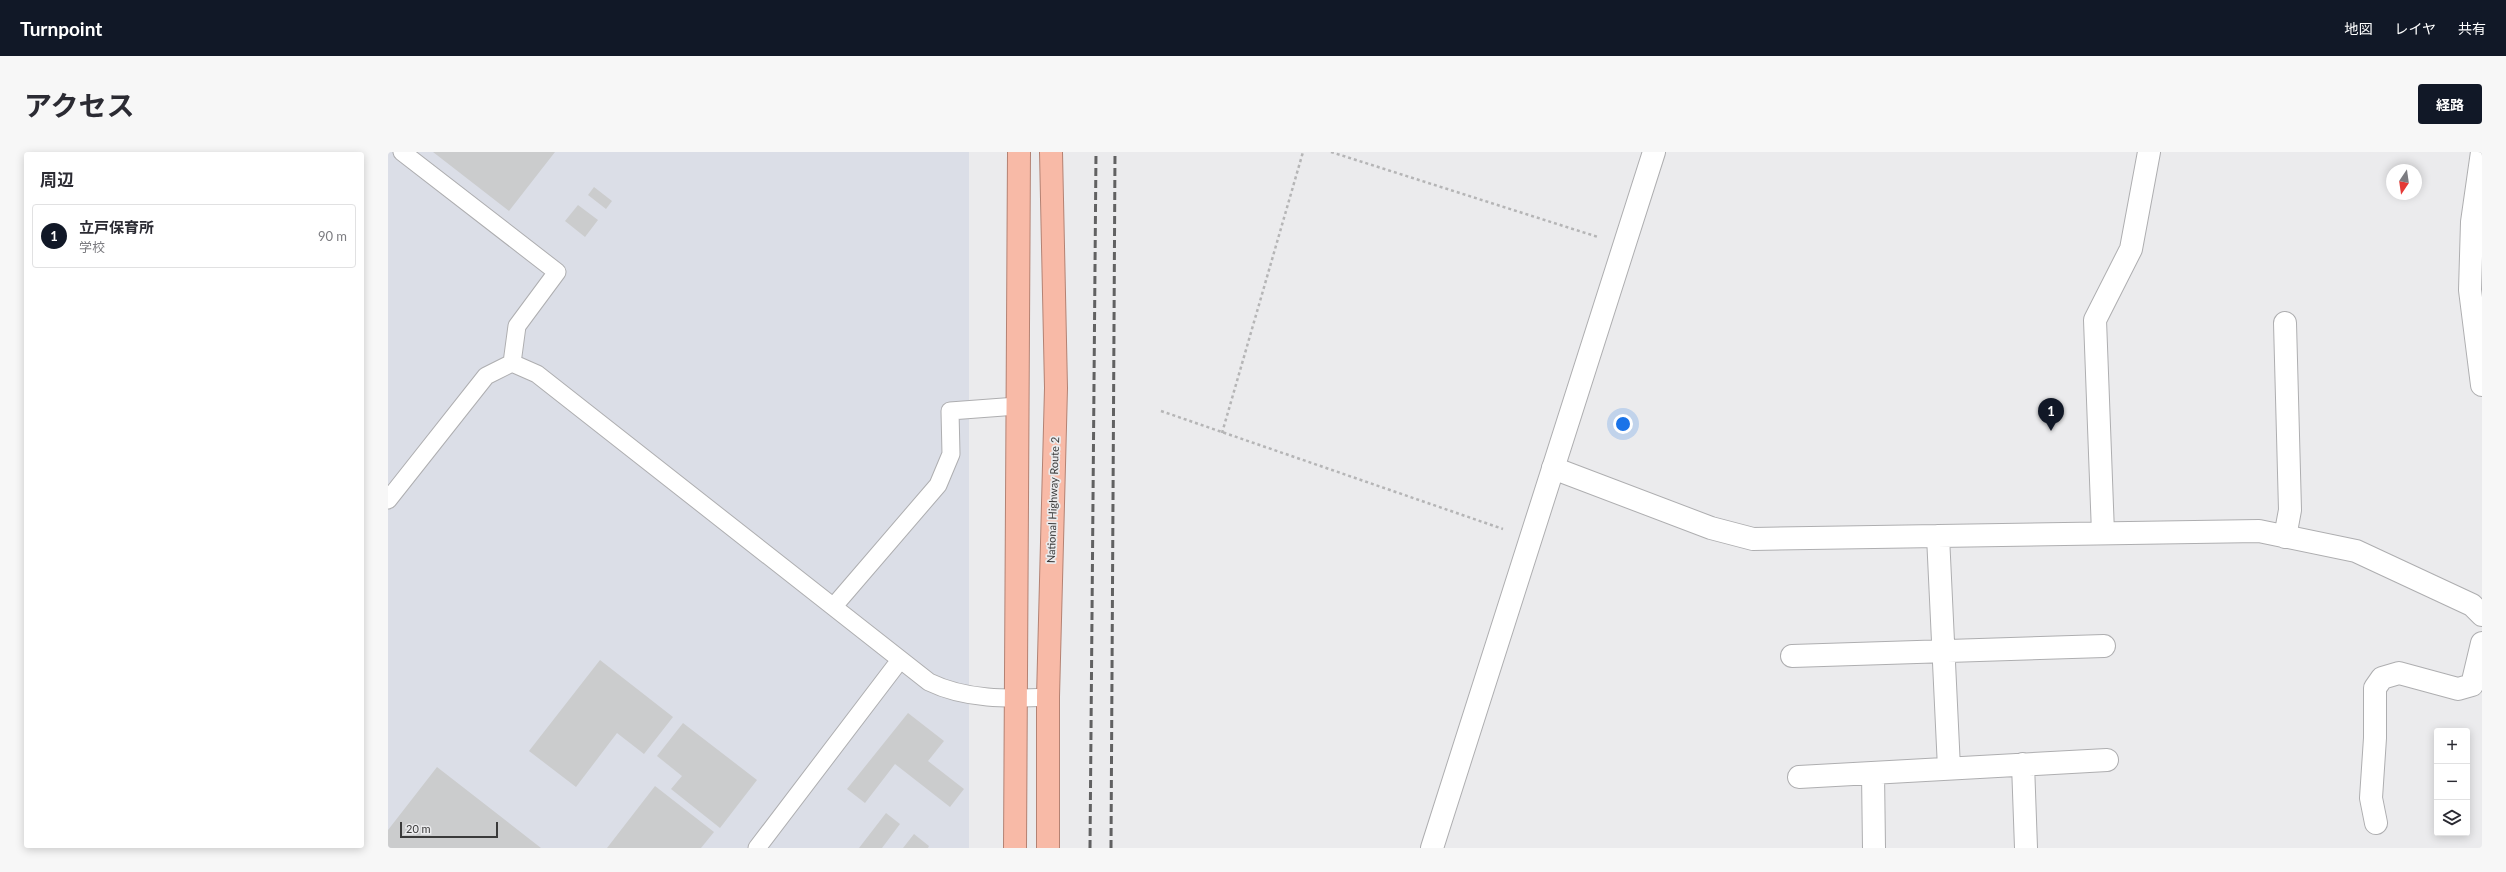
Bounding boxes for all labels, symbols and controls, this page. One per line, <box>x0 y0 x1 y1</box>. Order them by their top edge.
text: Turnpoint <box>20 17 102 40</box>
text: 地図 <box>2344 20 2372 37</box>
text: レイヤ <box>2394 20 2436 37</box>
text: 共有 <box>2458 20 2486 37</box>
button: 経路 <box>2418 84 2482 124</box>
text: アクセス <box>24 88 135 122</box>
north arrow <box>2386 164 2422 200</box>
text: 周辺 <box>40 169 74 190</box>
text: 立戸保育所 <box>79 218 154 236</box>
text: 1 <box>50 228 58 244</box>
text: 90 m <box>318 228 347 244</box>
text: 学校 <box>79 239 105 255</box>
pin: 1 <box>2038 398 2064 431</box>
your location <box>1613 414 1633 434</box>
street label: National Highway Route 2 <box>1044 437 1061 563</box>
map controls <box>2434 728 2470 836</box>
button: + <box>2434 728 2470 764</box>
button: − <box>2434 764 2470 800</box>
button: layers <box>2434 800 2470 836</box>
scale bar <box>400 820 498 839</box>
text: 20 m <box>406 822 431 835</box>

